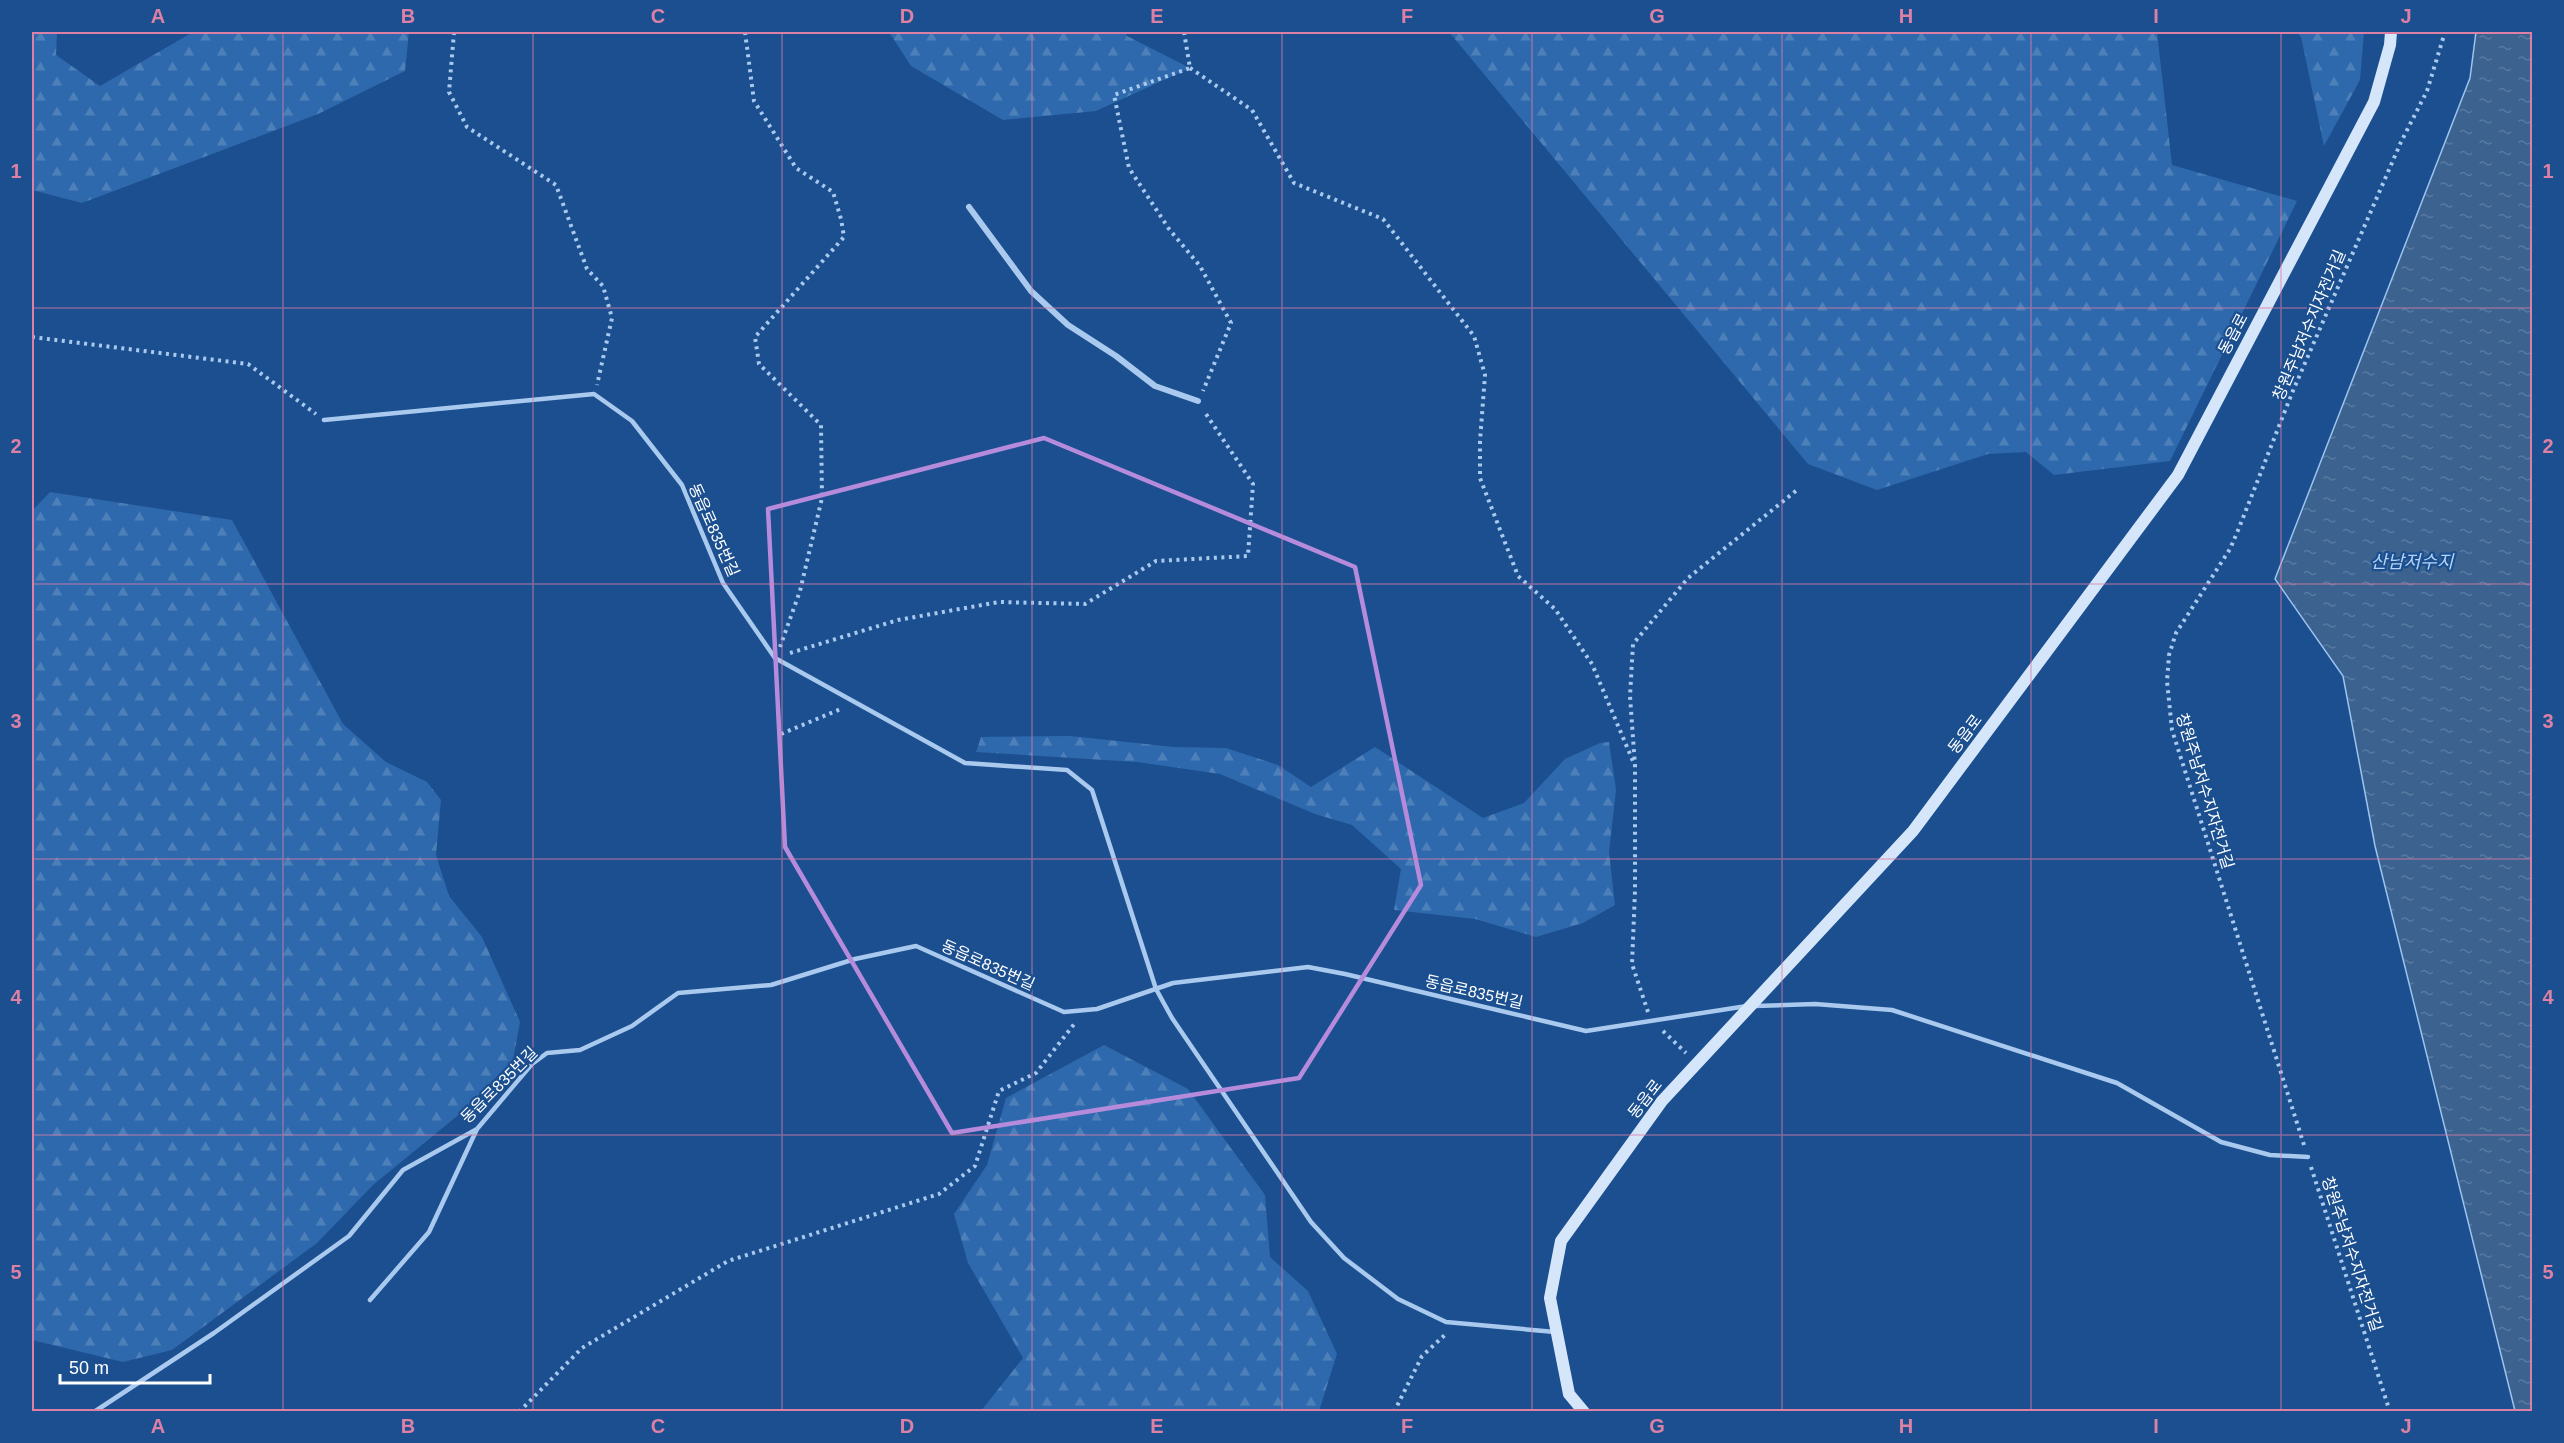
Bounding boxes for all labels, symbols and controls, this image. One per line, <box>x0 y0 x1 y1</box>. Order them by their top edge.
text: A <box>151 5 165 27</box>
text: B <box>401 5 415 27</box>
text: C <box>651 5 665 27</box>
text: D <box>900 5 914 27</box>
text: E <box>1150 5 1164 27</box>
text: F <box>1401 5 1413 27</box>
text: G <box>1649 5 1665 27</box>
text: H <box>1899 5 1913 27</box>
text: I <box>2153 5 2159 27</box>
text: J <box>2400 5 2412 27</box>
text: 1 <box>10 160 22 182</box>
text: 1 <box>2542 160 2554 182</box>
street label: 창원주남저수지자전거길 <box>2270 247 2348 403</box>
street label: 동읍로 <box>2215 310 2251 357</box>
text: 2 <box>10 435 22 457</box>
text: 2 <box>2542 435 2554 457</box>
street label: 동읍로835번길 <box>686 481 742 579</box>
water label: 산남저수지 <box>2371 552 2455 572</box>
text: 3 <box>10 710 22 732</box>
text: 3 <box>2542 710 2554 732</box>
street label: 동읍로 <box>1945 711 1985 757</box>
street label: 창원주남저수지자전거길 <box>2173 711 2237 871</box>
street label: 동읍로835번길 <box>939 937 1037 993</box>
street label: 동읍로835번길 <box>1423 972 1525 1012</box>
text: 4 <box>10 986 22 1008</box>
text: 4 <box>2542 986 2554 1008</box>
street label: 동읍로835번길 <box>458 1044 540 1126</box>
street label: 동읍로 <box>1625 1076 1665 1122</box>
street label: 창원주남저수지자전거길 <box>2319 1174 2385 1334</box>
text: 5 <box>10 1261 22 1283</box>
text: 5 <box>2542 1261 2554 1283</box>
scale bar <box>60 1347 210 1385</box>
text: 50 m <box>69 1358 109 1378</box>
text: A <box>151 1415 165 1437</box>
text: B <box>401 1415 415 1437</box>
text: C <box>651 1415 665 1437</box>
text: D <box>900 1415 914 1437</box>
text: E <box>1150 1415 1164 1437</box>
text: F <box>1401 1415 1413 1437</box>
text: G <box>1649 1415 1665 1437</box>
text: H <box>1899 1415 1913 1437</box>
text: I <box>2153 1415 2159 1437</box>
text: J <box>2400 1415 2412 1437</box>

